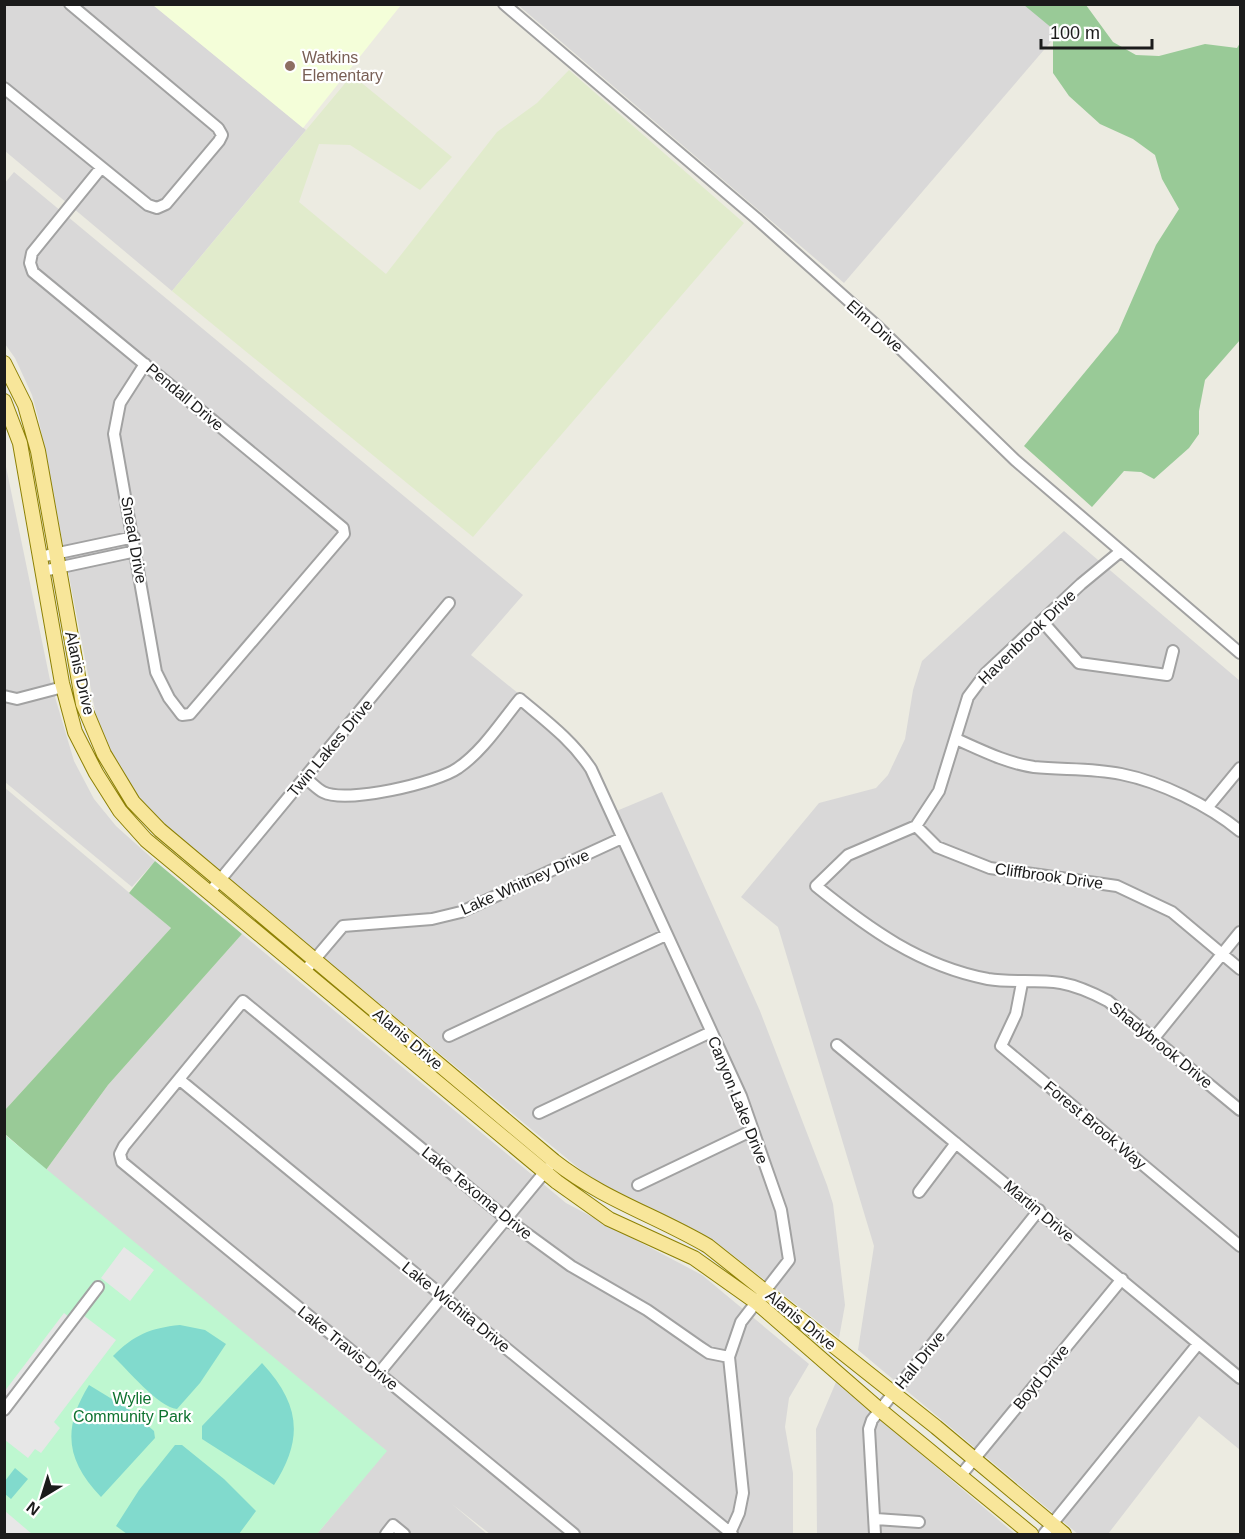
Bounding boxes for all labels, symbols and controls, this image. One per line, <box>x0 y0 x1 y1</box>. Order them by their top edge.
scale bar <box>1041 12 1152 50</box>
text: 100 m <box>1050 23 1100 43</box>
place label: Watkins Elementary <box>302 49 383 84</box>
marker: Watkins Elementary <box>283 59 297 73</box>
street label: Elm Drive <box>844 296 907 356</box>
street label: Pendall Drive <box>143 360 227 434</box>
street label: Snead Drive <box>118 495 150 585</box>
street label: Havenbrook Drive <box>975 586 1079 688</box>
street label: Alanis Drive <box>62 630 98 717</box>
street label: Twin Lakes Drive <box>284 696 376 800</box>
street label: Lake Whitney Drive <box>458 846 592 918</box>
street label: Cliffbrook Drive <box>994 860 1104 892</box>
street label: Shadybrook Drive <box>1106 998 1216 1092</box>
street label: Alanis Drive <box>370 1005 446 1073</box>
street label: Canyon Lake Drive <box>705 1034 771 1166</box>
street label: Forest Brook Way <box>1041 1078 1149 1172</box>
street label: Lake Texoma Drive <box>419 1143 536 1243</box>
street label: Martin Drive <box>1001 1177 1078 1245</box>
street label: Lake Wichita Drive <box>399 1258 513 1356</box>
street label: Alanis Drive <box>762 1287 840 1354</box>
street label: Lake Travis Drive <box>295 1303 401 1394</box>
street label: Hall Drive <box>892 1328 948 1392</box>
street label: Boyd Drive <box>1010 1341 1072 1413</box>
park label: Wylie Community Park <box>73 1390 192 1425</box>
north arrow <box>12 1467 72 1527</box>
text: N <box>23 1498 43 1519</box>

